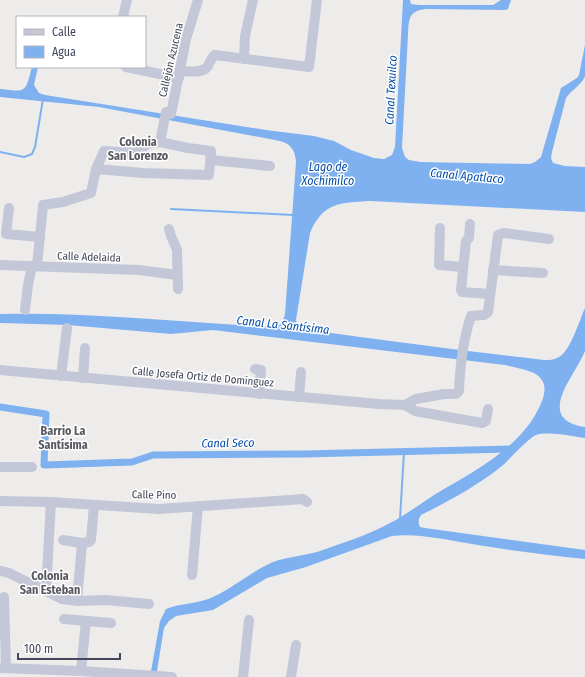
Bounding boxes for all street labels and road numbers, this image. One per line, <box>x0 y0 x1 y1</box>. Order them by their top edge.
street label: Callejón Azucena <box>156 22 186 98</box>
street label: Calle Adelaida <box>57 249 121 265</box>
street label: Calle Josefa Ortiz de Domínguez <box>132 364 275 390</box>
street label: Calle Pino <box>132 488 177 502</box>

